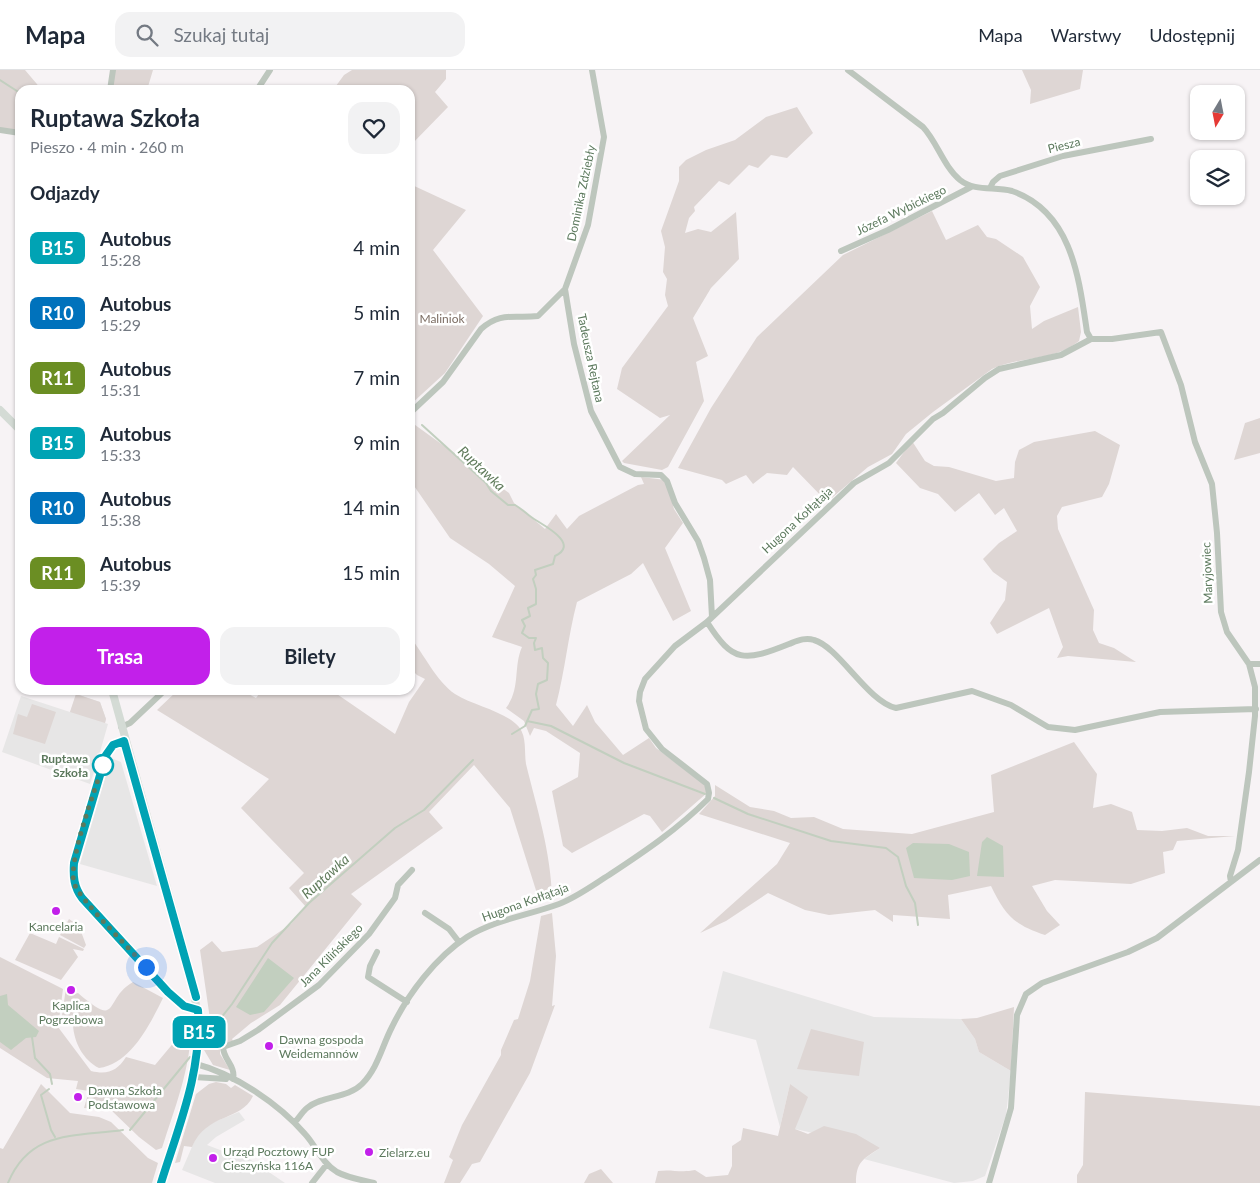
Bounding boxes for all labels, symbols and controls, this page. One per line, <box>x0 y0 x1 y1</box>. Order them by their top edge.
search box <box>115 12 465 57</box>
text: Mapa <box>25 20 85 49</box>
icon: search <box>133 21 161 49</box>
text: Szukaj tutaj <box>173 23 269 46</box>
text: Mapa <box>978 24 1023 46</box>
text: Warstwy <box>1051 24 1121 46</box>
text: Udostępnij <box>1149 24 1235 46</box>
north arrow <box>1190 85 1245 140</box>
map controls <box>1190 85 1245 205</box>
button: heart <box>348 102 400 154</box>
text: Ruptawa Szkoła <box>30 103 200 132</box>
street label: Piesza <box>1046 134 1082 156</box>
text: Pieszo · 4 min · 260 m <box>30 137 184 156</box>
street label: Dominika Zdziebły <box>563 143 599 243</box>
button: layers <box>1190 150 1245 205</box>
text: Odjazdy <box>30 181 100 204</box>
street label: Józefa Wybickiego <box>854 182 949 238</box>
text: Autobus <box>100 227 171 250</box>
text: 4 min <box>353 236 400 259</box>
text: B15 <box>41 237 74 259</box>
text: 15:28 <box>100 250 141 269</box>
text: Autobus <box>100 292 171 315</box>
text: 5 min <box>353 301 400 324</box>
text: R10 <box>41 302 74 324</box>
park label: Maliniok <box>419 311 465 326</box>
street label: Tadeusza Rejtana <box>574 312 608 404</box>
text: 15:29 <box>100 315 141 334</box>
text: Autobus <box>100 357 171 380</box>
text: 7 min <box>353 366 400 389</box>
text: R11 <box>41 367 74 389</box>
text: 15:31 <box>100 380 141 399</box>
text: Autobus <box>100 422 171 445</box>
text: 9 min <box>353 431 400 454</box>
text: B15 <box>41 432 74 454</box>
water label: Ruptawka <box>455 442 509 494</box>
text: 15:33 <box>100 445 141 464</box>
street label: Hugona Kołłątaja <box>759 483 835 557</box>
text: Autobus <box>100 487 171 510</box>
text: 14 min <box>342 496 400 519</box>
text: R10 <box>41 497 74 519</box>
text: 15:38 <box>100 510 141 529</box>
street label: Maryjowiec <box>1198 542 1216 604</box>
text: Autobus <box>100 552 171 575</box>
text: 15 min <box>342 561 400 584</box>
text: R11 <box>41 562 74 584</box>
text: 15:39 <box>100 575 141 594</box>
button: Trasa <box>30 627 210 685</box>
button: Bilety <box>220 627 400 685</box>
place label: Ruptawa Szkoła <box>41 751 88 780</box>
marker: Ruptawa Szkoła <box>92 754 114 776</box>
water label: Ruptawka <box>298 850 352 902</box>
street label: Hugona Kołłątaja <box>480 879 570 925</box>
marker: Kancelaria <box>50 905 62 917</box>
place label: Kancelaria <box>29 919 83 934</box>
street label: Jana Kilińskiego <box>296 920 366 990</box>
your location <box>134 955 159 980</box>
marker: Kaplica Pogrzebowa <box>65 984 77 996</box>
place label: Kaplica Pogrzebowa <box>39 998 103 1027</box>
line badge: B15 <box>170 1016 228 1048</box>
text: B15 <box>183 1021 215 1043</box>
place label: Dawna gospoda Weidemannów <box>279 1032 363 1061</box>
marker: Dawna gospoda Weidemannów <box>263 1040 275 1052</box>
place label: Dawna Szkoła Podstawowa <box>88 1083 162 1112</box>
marker: Dawna Szkoła Podstawowa <box>72 1091 84 1103</box>
place label: Urząd Pocztowy FUP Cieszyńska 116A <box>223 1144 334 1173</box>
place label: Zielarz.eu <box>379 1145 430 1160</box>
marker: Zielarz.eu <box>363 1146 375 1158</box>
marker: Urząd Pocztowy FUP Cieszyńska 116A <box>207 1152 219 1164</box>

